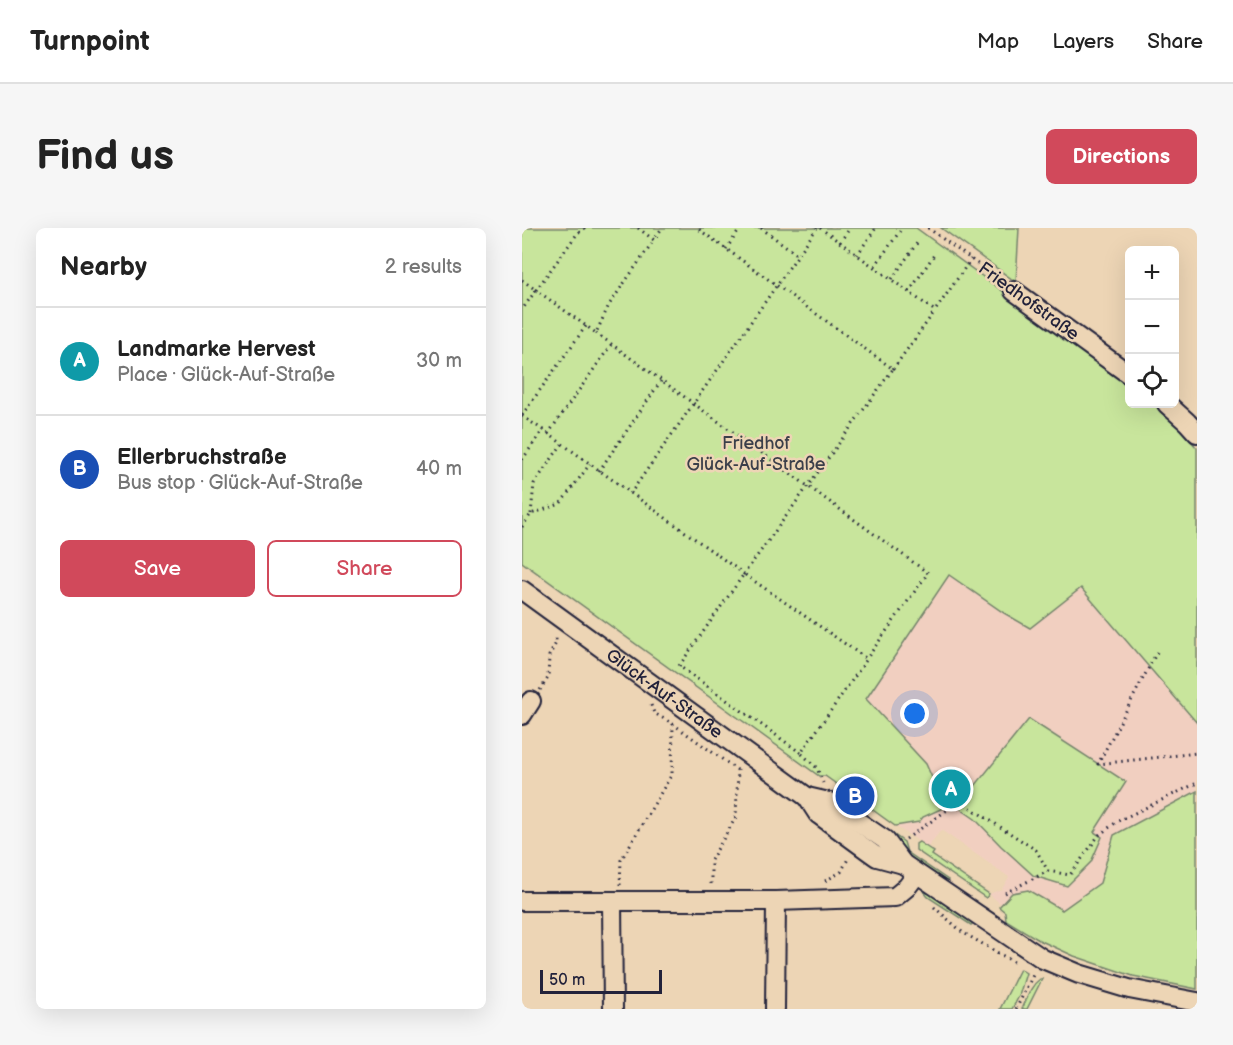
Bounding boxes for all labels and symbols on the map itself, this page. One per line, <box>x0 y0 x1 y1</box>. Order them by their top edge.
street label: Friedhofstraße <box>974 258 1083 345</box>
park label: Friedhof Glück-Auf-Straße <box>687 433 826 475</box>
street label: Glück-Auf-Straße <box>602 644 727 743</box>
your location <box>900 699 929 728</box>
pin: A <box>932 766 970 812</box>
pin: B <box>836 774 874 818</box>
scale bar <box>540 967 662 994</box>

